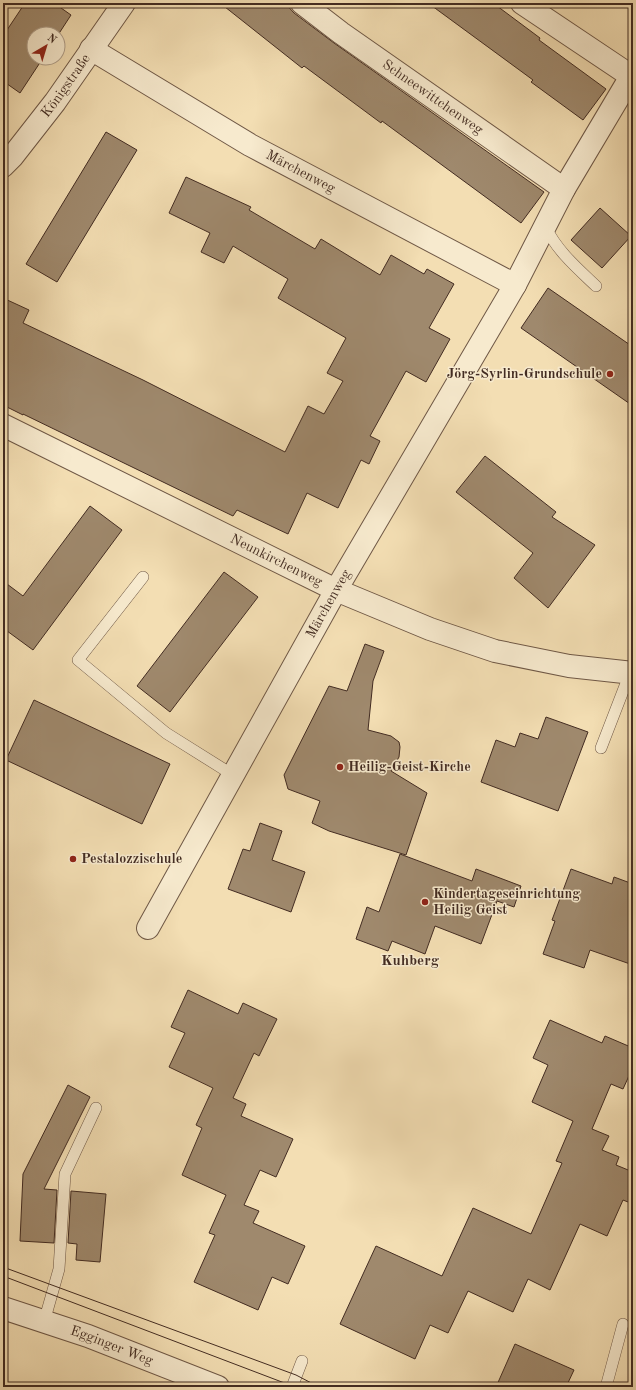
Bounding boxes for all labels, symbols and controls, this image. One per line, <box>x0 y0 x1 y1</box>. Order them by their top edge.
north arrow <box>26 26 66 66</box>
text: N <box>45 32 58 47</box>
street label: Königstraße <box>39 52 93 120</box>
street label: Schneewittchenweg <box>380 57 486 137</box>
street label: Märchenweg <box>264 148 338 196</box>
place label: Jörg-Syrlin-Grundschule <box>447 367 602 381</box>
marker: Jörg-Syrlin-Grundschule <box>605 369 615 379</box>
street label: Neunkirchenweg <box>228 532 325 589</box>
street label: Märchenweg <box>304 567 354 641</box>
place label: Heilig-Geist-Kirche <box>348 760 471 774</box>
marker: Heilig-Geist-Kirche <box>335 762 345 772</box>
place label: Pestalozzischule <box>81 852 182 866</box>
marker: Pestalozzischule <box>68 854 78 864</box>
place label: Kindertageseinrichtung Heilig Geist <box>433 887 580 917</box>
marker: Kindertageseinrichtung Heilig Geist <box>420 897 430 907</box>
district label: Kuhberg <box>381 954 440 969</box>
street label: Egginger Weg <box>69 1324 155 1368</box>

